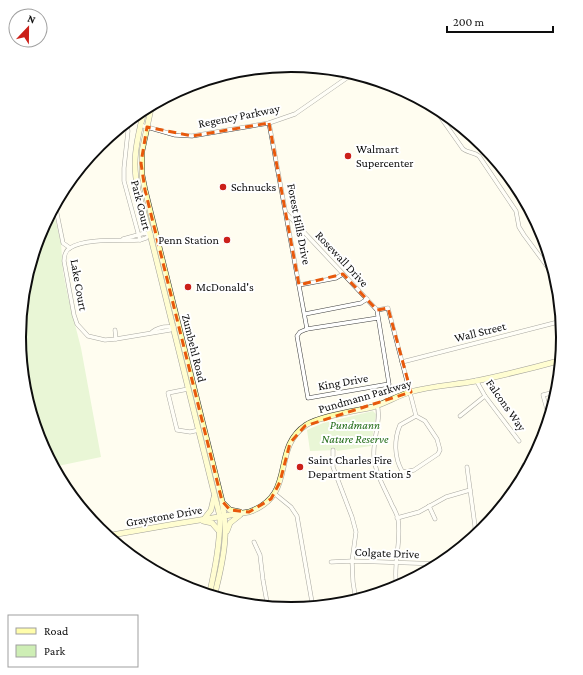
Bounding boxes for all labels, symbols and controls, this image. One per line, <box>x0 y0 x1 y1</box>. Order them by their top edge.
north arrow <box>8 8 48 48</box>
scale bar <box>447 8 553 34</box>
text: N <box>26 12 38 26</box>
text: 200 m <box>453 15 485 29</box>
street label: Regency Parkway <box>197 101 281 131</box>
place label: Walmart Supercenter <box>356 142 414 170</box>
marker: Walmart Supercenter <box>343 151 353 161</box>
street label: Park Court <box>128 178 154 233</box>
place label: Schnucks <box>231 180 276 194</box>
marker: Schnucks <box>218 182 228 192</box>
street label: Forest Hills Drive <box>284 182 314 266</box>
street label: Rosewall Drive <box>313 228 371 290</box>
place label: Penn Station <box>158 233 220 247</box>
marker: Penn Station <box>222 235 232 245</box>
street label: Lake Court <box>68 258 91 313</box>
place label: McDonald's <box>196 280 254 294</box>
marker: McDonald's <box>183 282 193 292</box>
street label: Zumbehl Road <box>179 312 209 384</box>
street label: Wall Street <box>453 319 508 345</box>
street label: King Drive <box>317 371 369 393</box>
street label: Pundmann Parkway <box>317 376 414 416</box>
street label: Falcons Way <box>483 376 529 434</box>
park label: Pundmann Nature Reserve <box>321 418 389 446</box>
place label: Saint Charles Fire Department Station 5 <box>308 453 411 481</box>
marker: Saint Charles Fire Department Station 5 <box>295 462 305 472</box>
street label: Graystone Drive <box>125 502 203 530</box>
street label: Colgate Drive <box>354 545 420 561</box>
legend <box>8 615 138 667</box>
text: Road <box>44 624 69 638</box>
text: Park <box>44 644 66 658</box>

